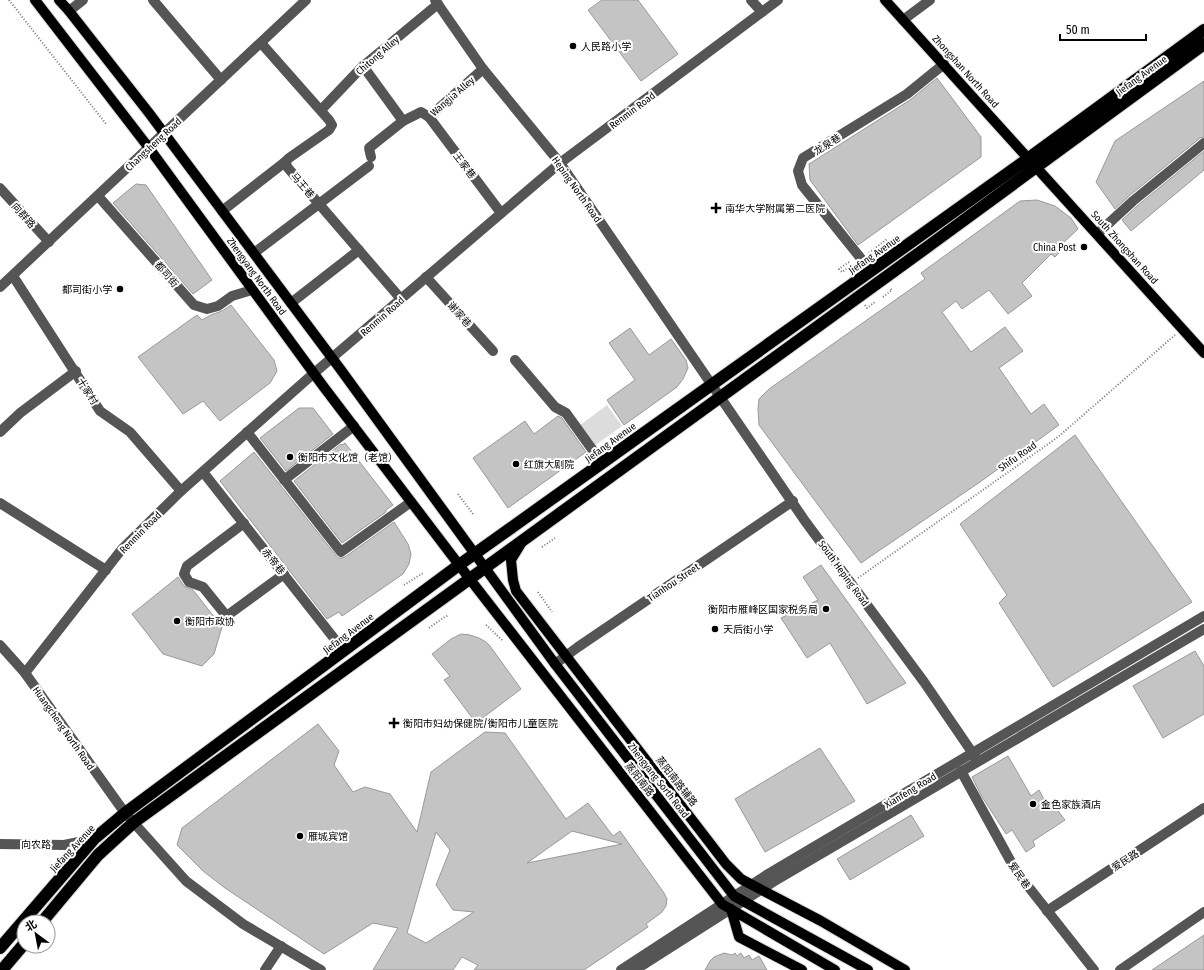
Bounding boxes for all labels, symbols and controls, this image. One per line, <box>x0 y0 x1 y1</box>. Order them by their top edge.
scale bar <box>1060 16 1146 42</box>
text: 50 m <box>1066 23 1090 37</box>
street label: Chitong Alley <box>354 33 402 78</box>
street label: Zhongshan North Road <box>929 33 1001 110</box>
marker: 人民路小学 <box>568 41 578 51</box>
place label: 人民路小学 <box>581 41 631 53</box>
street label: Jiefang Avenue <box>1114 53 1170 98</box>
street label: Wangjia Alley <box>428 74 477 119</box>
street label: Renmin Road <box>607 90 658 132</box>
street label: Changsheng Road <box>123 116 184 174</box>
street label: 龙泉巷 <box>812 132 843 158</box>
street label: 王家巷 <box>450 150 478 181</box>
street label: Heping North Road <box>549 154 603 225</box>
street label: 马王巷 <box>288 170 317 201</box>
street label: 向群路 <box>9 201 38 231</box>
marker: 南华大学附属第二医院 <box>710 202 722 214</box>
place label: 南华大学附属第二医院 <box>725 203 825 215</box>
street label: South Zhongshan Road <box>1088 209 1160 287</box>
street label: Jiefang Avenue <box>846 233 903 277</box>
street label: Zhengyang North Road <box>224 235 288 318</box>
place label: China Post <box>1033 242 1077 254</box>
marker: China Post <box>1079 242 1089 252</box>
street label: 都司街 <box>152 259 181 290</box>
place label: 都司街小学 <box>62 284 112 296</box>
marker: 都司街小学 <box>115 284 125 294</box>
street label: Renmin Road <box>358 294 407 339</box>
street label: 谢家巷 <box>445 300 474 330</box>
street label: 十家村 <box>74 376 100 407</box>
street label: Jiefang Avenue <box>583 420 639 465</box>
street label: Shifu Road <box>996 439 1039 474</box>
marker: 衡阳市文化馆（老馆） <box>285 452 295 462</box>
place label: 衡阳市文化馆（老馆） <box>298 452 398 464</box>
marker: 红旗大剧院 <box>511 459 521 469</box>
place label: 红旗大剧院 <box>524 459 574 471</box>
street label: Renmin Road <box>117 509 164 556</box>
street label: South Heping Road <box>815 538 871 609</box>
street label: 赤帝巷 <box>259 546 287 577</box>
street label: Tianhou Street <box>645 561 702 605</box>
place label: 衡阳市雁峰区国家税务局 <box>708 604 818 616</box>
marker: 衡阳市雁峰区国家税务局 <box>821 604 831 614</box>
street label: Jiefang Avenue <box>321 611 376 657</box>
marker: 衡阳市政协 <box>172 616 182 626</box>
place label: 衡阳市政协 <box>185 616 235 628</box>
marker: 天后街小学 <box>710 624 720 634</box>
place label: 天后街小学 <box>723 624 773 636</box>
street label: Huangcheng North Road <box>30 684 97 773</box>
marker: 衡阳市妇幼保健院/衡阳市儿童医院 <box>388 717 400 729</box>
place label: 衡阳市妇幼保健院/衡阳市儿童医院 <box>403 718 558 730</box>
street label: Zhengyang Sorth Road <box>625 741 691 820</box>
street label: 蒸阳南路辅路 <box>653 754 699 809</box>
street label: 蒸阳南路 <box>622 760 656 799</box>
street label: Xianfeng Road <box>882 771 939 811</box>
marker: 金色家族酒店 <box>1028 799 1038 809</box>
place label: 金色家族酒店 <box>1041 799 1101 811</box>
street label: Jiefang Avenue <box>48 822 98 875</box>
marker: 雁城宾馆 <box>295 831 305 841</box>
place label: 雁城宾馆 <box>308 831 348 843</box>
street label: 向农路 <box>21 839 51 851</box>
street label: 爱民路 <box>1110 848 1141 874</box>
street label: 爱民巷 <box>1006 860 1033 891</box>
north arrow <box>16 914 56 954</box>
text: 北 <box>23 918 39 934</box>

